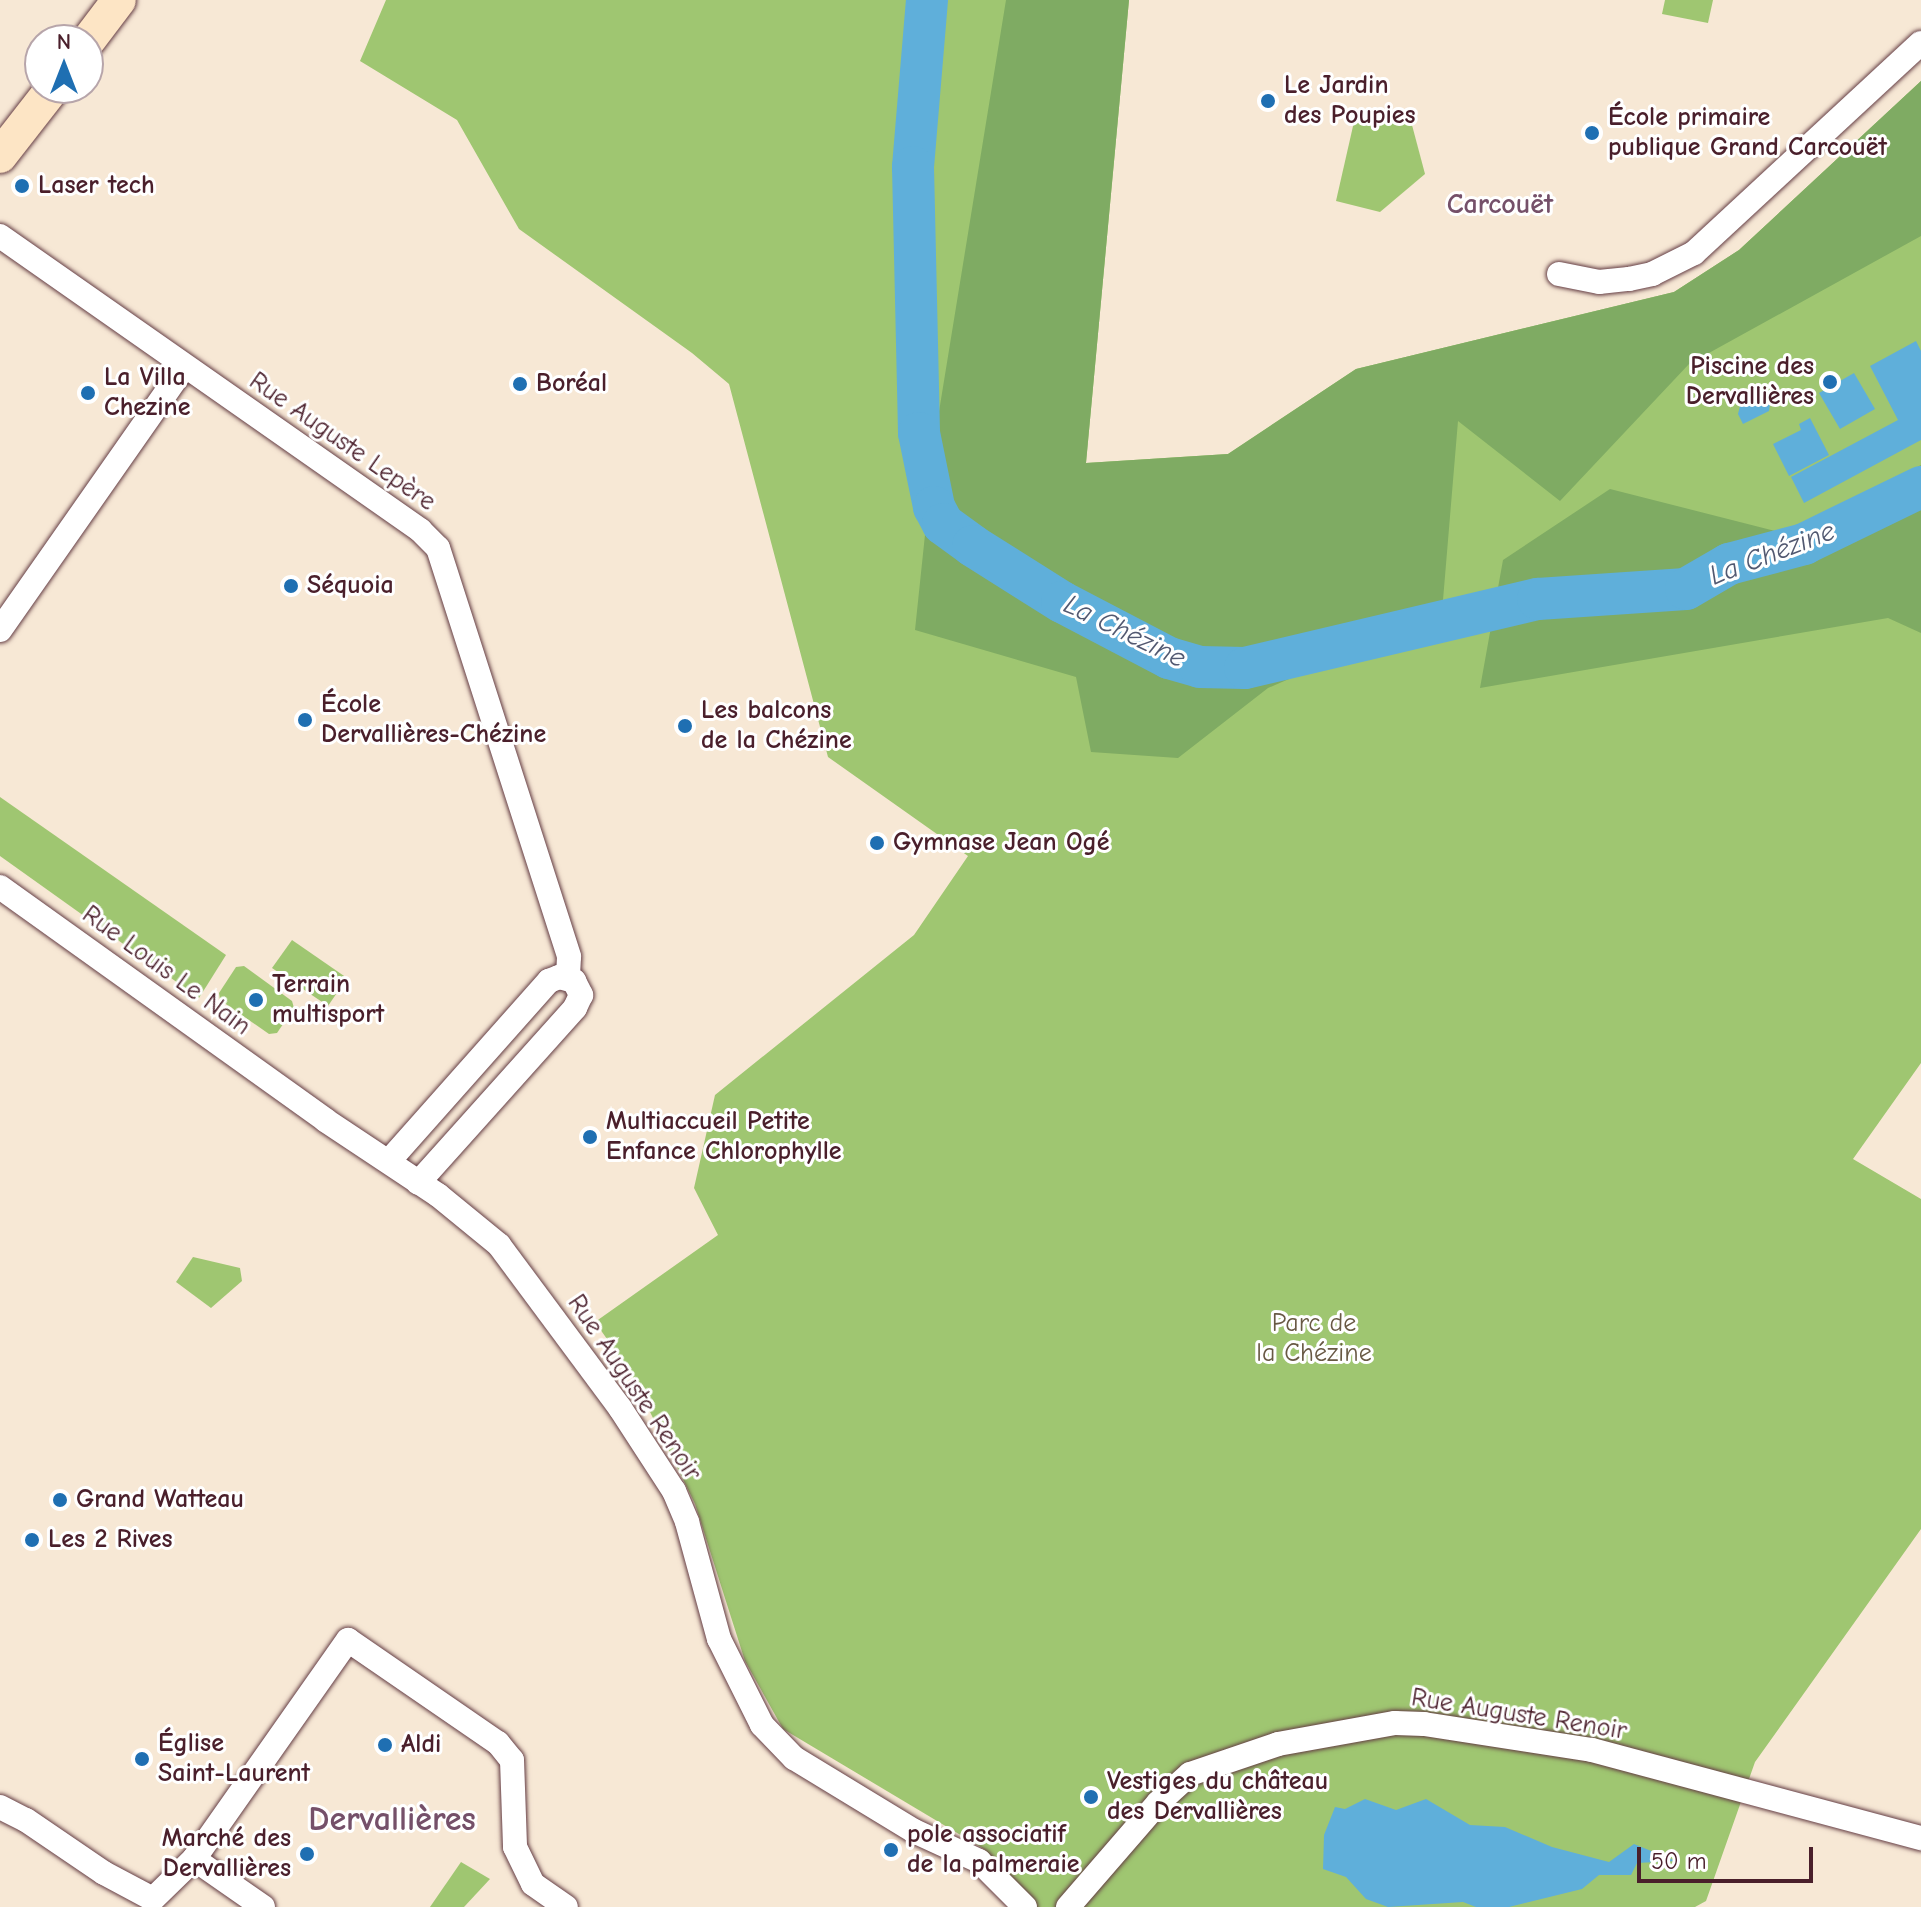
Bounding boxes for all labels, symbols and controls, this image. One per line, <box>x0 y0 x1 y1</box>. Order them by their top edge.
north arrow <box>24 24 104 104</box>
text: N <box>57 29 71 55</box>
place label: Le Jardin des Poupies <box>1284 70 1416 132</box>
marker: Le Jardin des Poupies <box>1259 92 1277 110</box>
place label: École primaire publique Grand Carcouët <box>1608 102 1887 164</box>
marker: École primaire publique Grand Carcouët <box>1583 124 1601 142</box>
place label: Laser tech <box>38 170 155 202</box>
marker: Laser tech <box>13 177 31 195</box>
district label: Carcouët <box>1447 187 1553 221</box>
place label: Piscine des Dervallières <box>1686 351 1814 412</box>
place label: La Villa Chezine <box>104 362 190 424</box>
street label: Rue Auguste Lepère <box>243 366 441 518</box>
place label: Boréal <box>536 368 607 400</box>
marker: Piscine des Dervallières <box>1821 373 1839 391</box>
marker: Boréal <box>511 375 529 393</box>
marker: La Villa Chezine <box>79 384 97 402</box>
water label: La Chézine <box>1705 514 1839 592</box>
place label: Séquoia <box>307 570 394 602</box>
marker: Séquoia <box>282 577 300 595</box>
water label: La Chézine <box>1059 587 1191 675</box>
place label: École Dervallières-Chézine <box>321 689 546 750</box>
place label: Les balcons de la Chézine <box>701 695 852 756</box>
marker: École Dervallières-Chézine <box>296 711 314 729</box>
marker: Les balcons de la Chézine <box>676 717 694 735</box>
place label: Gymnase Jean Ogé <box>893 827 1110 859</box>
marker: Gymnase Jean Ogé <box>868 834 886 852</box>
street label: Rue Louis Le Nain <box>76 899 256 1043</box>
place label: Terrain multisport <box>272 969 384 1030</box>
marker: Terrain multisport <box>247 991 265 1009</box>
place label: Multiaccueil Petite Enfance Chlorophylle <box>606 1106 842 1168</box>
marker: Multiaccueil Petite Enfance Chlorophylle <box>581 1128 599 1146</box>
street label: Rue Auguste Renoir <box>560 1289 708 1487</box>
park label: Parc de la Chézine <box>1256 1308 1372 1370</box>
place label: Grand Watteau <box>76 1484 244 1516</box>
marker: Grand Watteau <box>51 1491 69 1509</box>
place label: Les 2 Rives <box>48 1524 173 1556</box>
marker: Les 2 Rives <box>23 1531 41 1549</box>
street label: Rue Auguste Renoir <box>1409 1683 1629 1747</box>
place label: Église Saint-Laurent <box>158 1728 310 1790</box>
place label: Aldi <box>401 1729 441 1761</box>
marker: Aldi <box>376 1736 394 1754</box>
marker: Église Saint-Laurent <box>133 1750 151 1768</box>
place label: Vestiges du château des Dervallières <box>1107 1766 1328 1828</box>
marker: Vestiges du château des Dervallières <box>1082 1788 1100 1806</box>
district label: Dervallières <box>308 1800 476 1840</box>
place label: pole associatif de la palmeraie <box>907 1819 1080 1880</box>
place label: Marché des Dervallières <box>162 1823 291 1884</box>
scale bar <box>1641 1831 1817 1881</box>
marker: pole associatif de la palmeraie <box>882 1841 900 1859</box>
marker: Marché des Dervallières <box>298 1845 316 1863</box>
text: 50 m <box>1651 1847 1707 1875</box>

